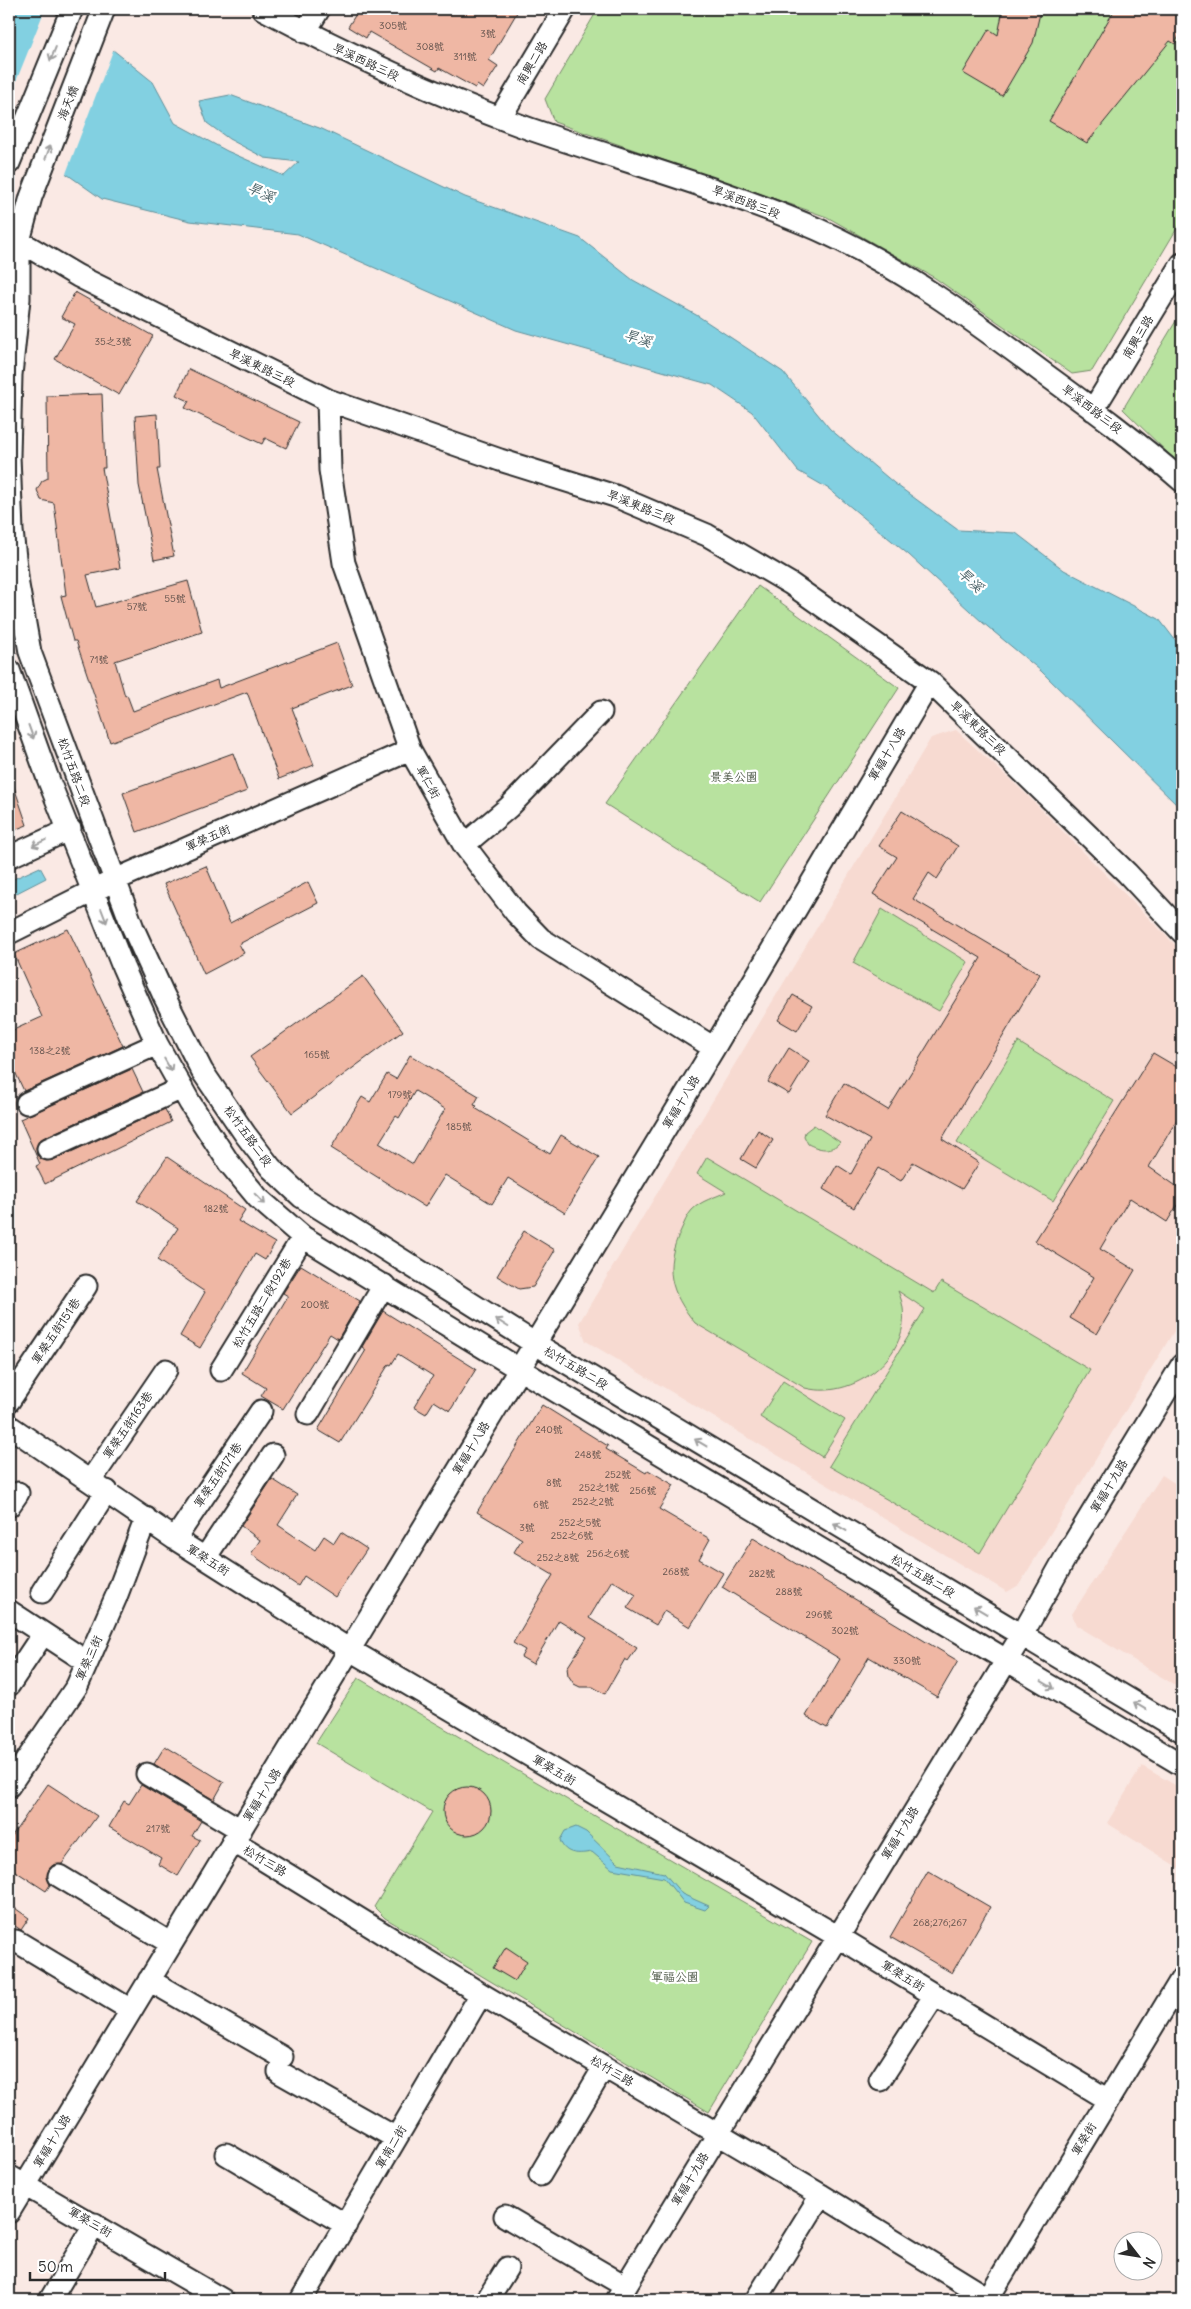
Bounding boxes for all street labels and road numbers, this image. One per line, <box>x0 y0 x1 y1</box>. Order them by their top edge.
street label: 南興二路 <box>513 38 550 87</box>
street label: 旱溪西路三段 <box>330 40 402 84</box>
street label: 海天橋 <box>54 83 81 122</box>
street label: 旱溪西路三段 <box>710 182 782 221</box>
street label: 南興三路 <box>1119 312 1156 361</box>
street label: 旱溪東路三段 <box>227 345 298 390</box>
street label: 旱溪西路三段 <box>1059 381 1126 436</box>
street label: 旱溪東路三段 <box>605 486 677 527</box>
street label: 旱溪東路三段 <box>947 697 1009 758</box>
street label: 軍福十八路 <box>865 724 908 783</box>
street label: 松竹五路二段 <box>55 735 94 808</box>
street label: 軍仁街 <box>413 762 444 801</box>
street label: 軍榮五街 <box>183 821 233 854</box>
street label: 軍福十八路 <box>659 1072 702 1131</box>
street label: 松竹五路二段 <box>221 1102 276 1169</box>
street label: 松竹五路二段192巷 <box>229 1255 294 1350</box>
street label: 軍榮五街151巷 <box>28 1295 83 1367</box>
street label: 松竹五路二段 <box>542 1343 611 1393</box>
street label: 軍榮五街163巷 <box>99 1388 156 1461</box>
street label: 軍福十八路 <box>449 1418 492 1477</box>
street label: 軍榮五街171巷 <box>190 1439 245 1510</box>
street label: 軍福十九路 <box>1087 1456 1130 1515</box>
street label: 軍榮五街 <box>184 1540 233 1579</box>
street label: 松竹五路二段 <box>889 1551 958 1601</box>
street label: 軍榮三街 <box>72 1633 105 1683</box>
street label: 軍榮五街 <box>530 1751 579 1788</box>
street label: 軍福十八路 <box>239 1765 284 1824</box>
street label: 軍福十九路 <box>878 1803 921 1862</box>
street label: 松竹三路 <box>241 1842 290 1879</box>
street label: 軍榮五街 <box>879 1957 928 1994</box>
street label: 松竹三路 <box>588 2052 637 2089</box>
street label: 軍福十八路 <box>30 2111 73 2170</box>
street label: 軍榮街 <box>1068 2119 1099 2158</box>
street label: 軍南二街 <box>372 2122 409 2171</box>
street label: 軍福十九路 <box>668 2149 711 2208</box>
street label: 軍榮三街 <box>66 2203 115 2240</box>

